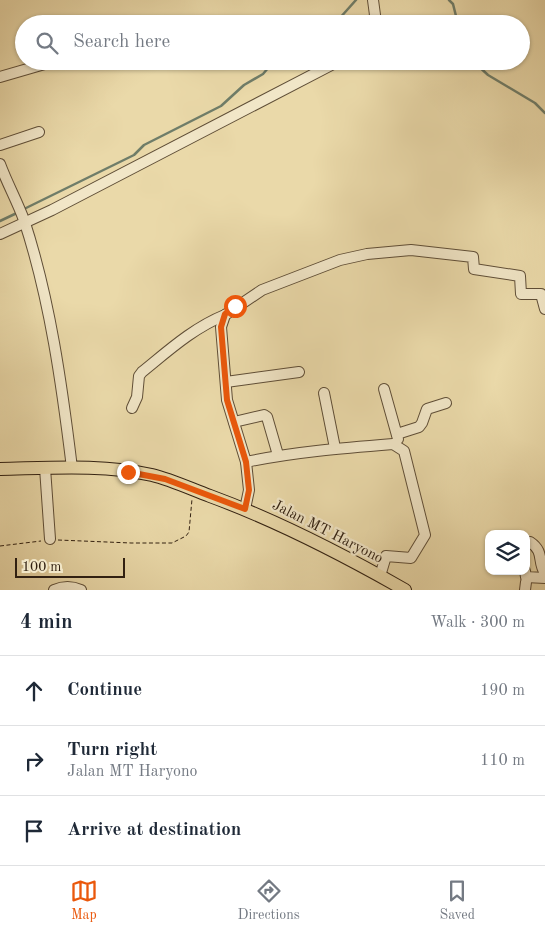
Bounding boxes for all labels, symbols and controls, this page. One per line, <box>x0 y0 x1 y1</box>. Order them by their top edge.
search box <box>15 15 530 70</box>
icon: search <box>33 29 61 57</box>
text: Search here <box>73 33 170 52</box>
route start <box>224 295 247 318</box>
route end <box>117 461 140 484</box>
street label: Jalan MT Haryono <box>269 498 385 567</box>
map controls <box>485 530 530 575</box>
button: layers <box>485 530 530 575</box>
scale bar <box>15 555 125 578</box>
text: 100 m <box>22 560 61 574</box>
text: 4 min <box>20 612 73 633</box>
text: Walk · 300 m <box>430 615 525 631</box>
icon: ahead <box>20 677 48 705</box>
text: Continue <box>67 681 142 700</box>
text: 190 m <box>480 683 525 699</box>
text: Turn right <box>67 741 157 760</box>
icon: right <box>20 747 48 775</box>
text: 110 m <box>480 753 525 769</box>
text: Jalan MT Haryono <box>67 764 198 780</box>
icon: arrive <box>20 817 48 845</box>
text: Arrive at destination <box>67 821 241 840</box>
tab: Map <box>70 877 98 924</box>
tab: Directions <box>238 877 300 924</box>
tab: Saved <box>439 877 475 924</box>

